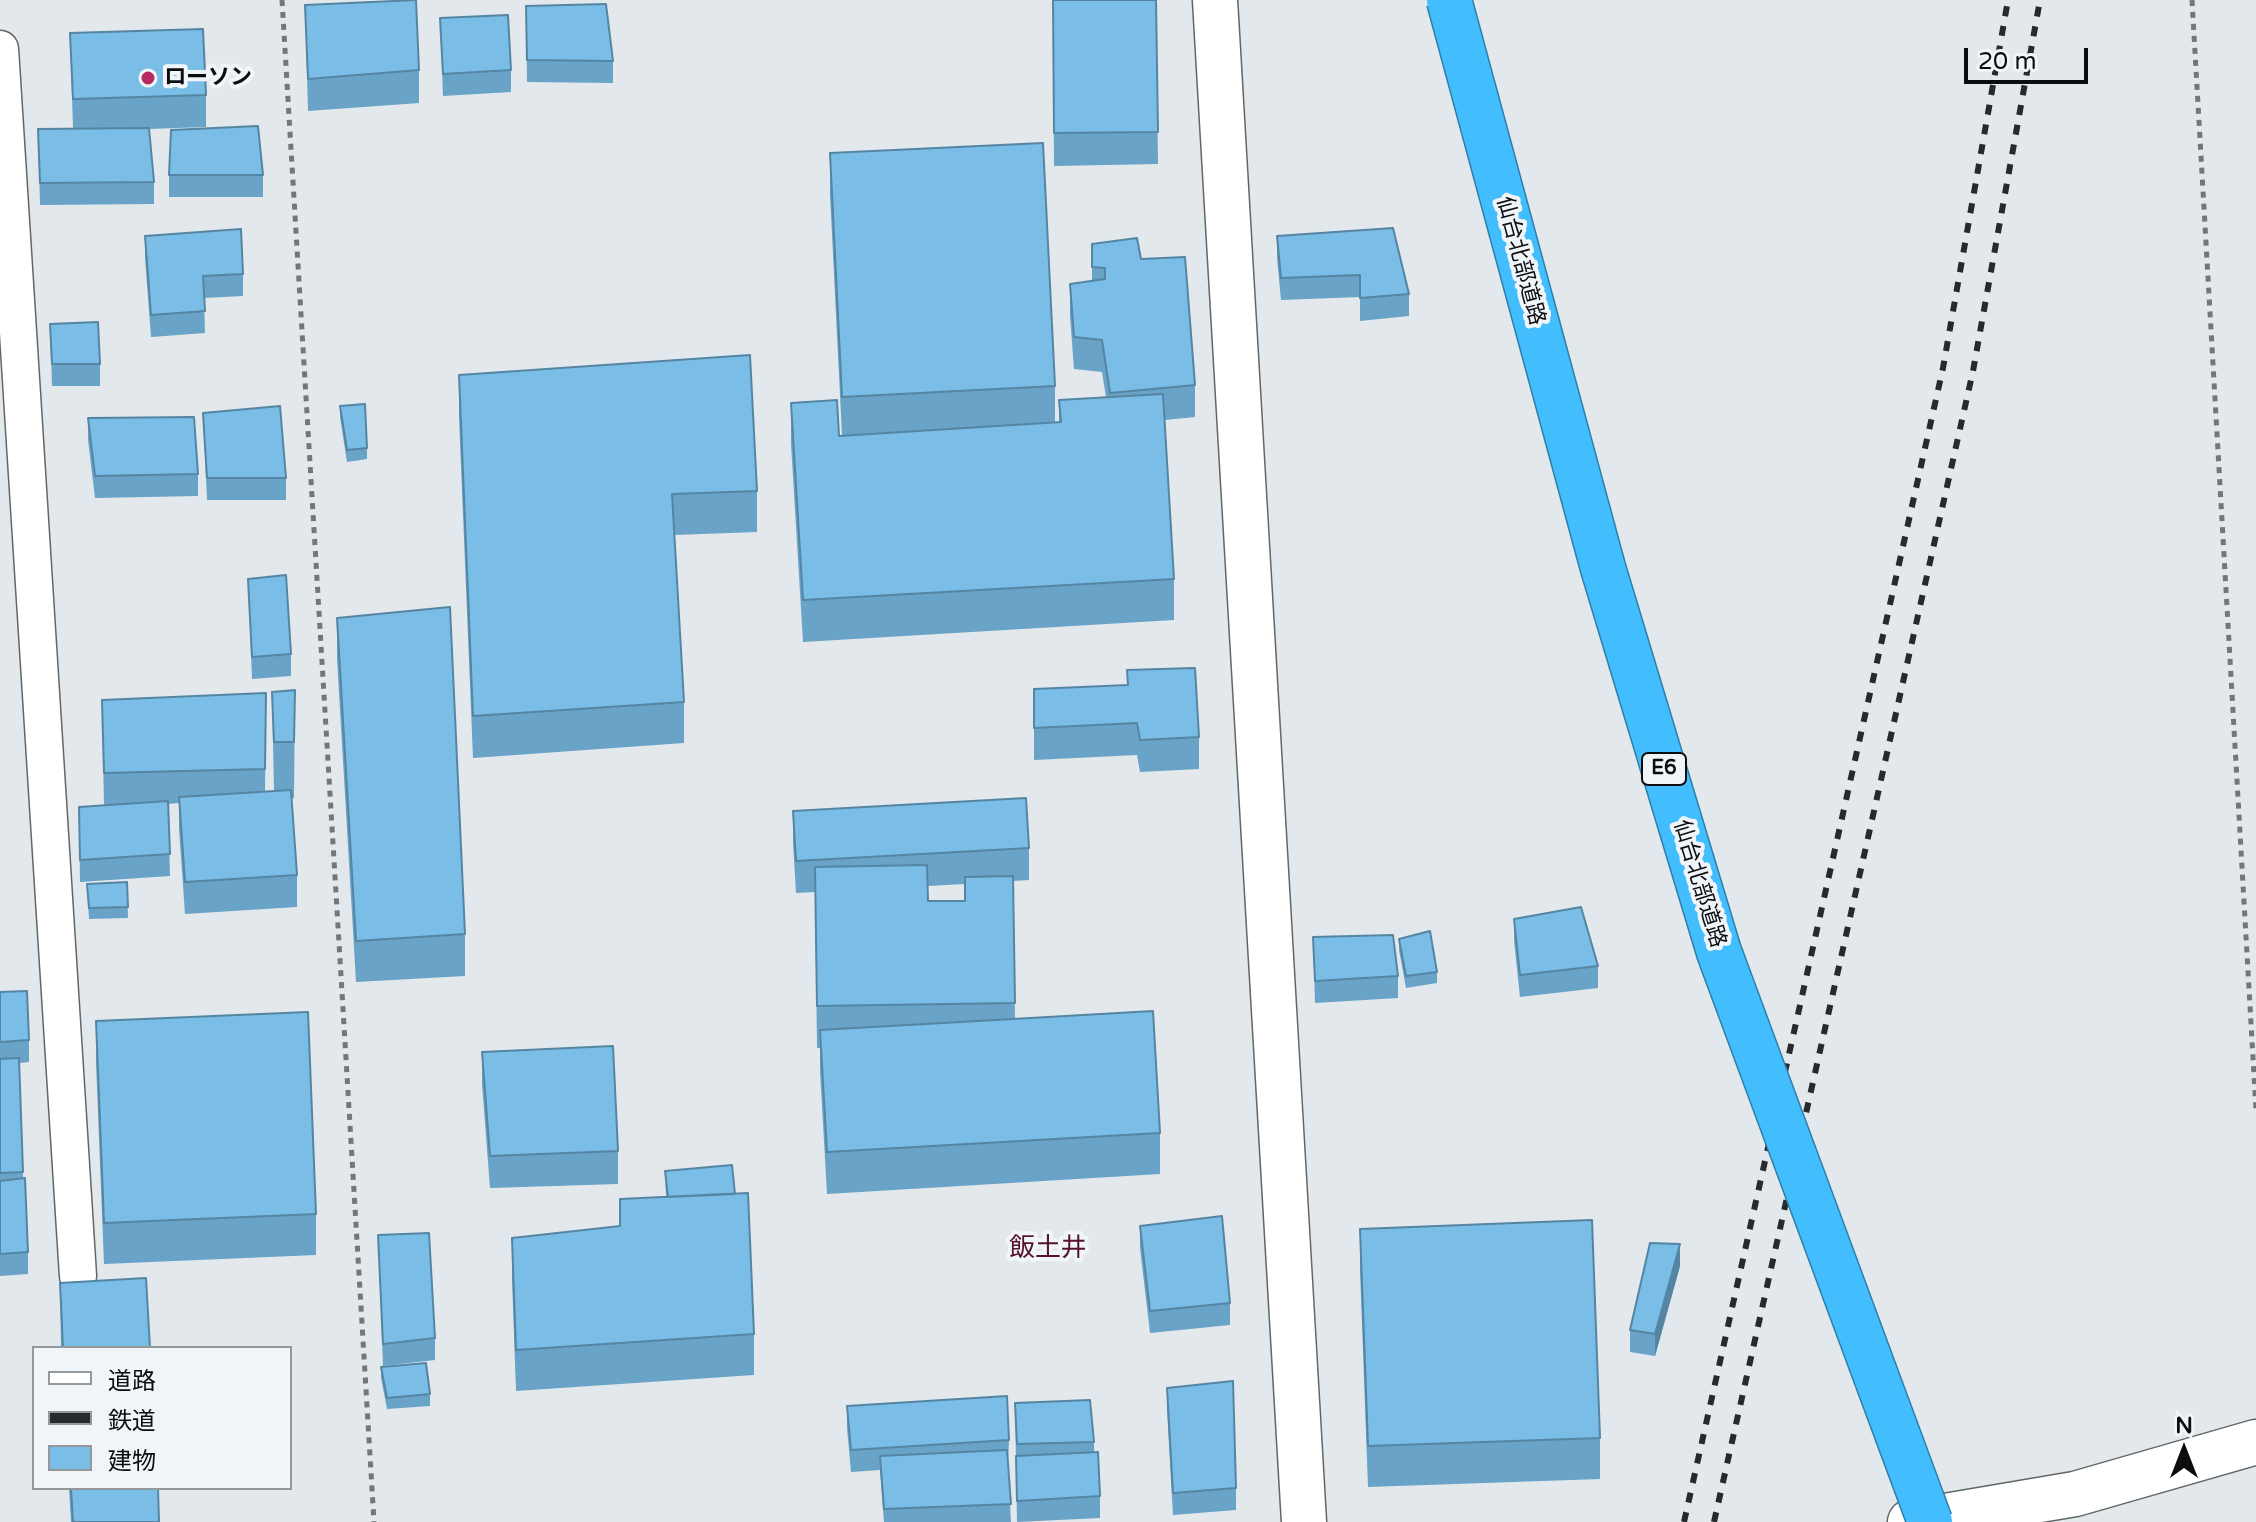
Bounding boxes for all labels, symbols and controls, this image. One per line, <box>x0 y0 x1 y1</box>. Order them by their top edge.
scale bar <box>1968 32 2092 82</box>
text: 20 m <box>1978 47 2036 76</box>
place label: ローソン <box>164 65 252 91</box>
marker: ローソン <box>139 69 157 87</box>
street label: 仙台北部道路 <box>1490 194 1550 328</box>
road number: E6 <box>1642 753 1686 785</box>
street label: 仙台北部道路 <box>1667 817 1731 951</box>
district label: 飯土井 <box>1009 1233 1087 1265</box>
legend <box>32 1346 292 1490</box>
text: 道路 <box>108 1367 156 1396</box>
text: 鉄道 <box>108 1407 156 1436</box>
north arrow <box>2144 1410 2224 1490</box>
text: N <box>2175 1413 2193 1439</box>
text: 建物 <box>108 1447 156 1476</box>

